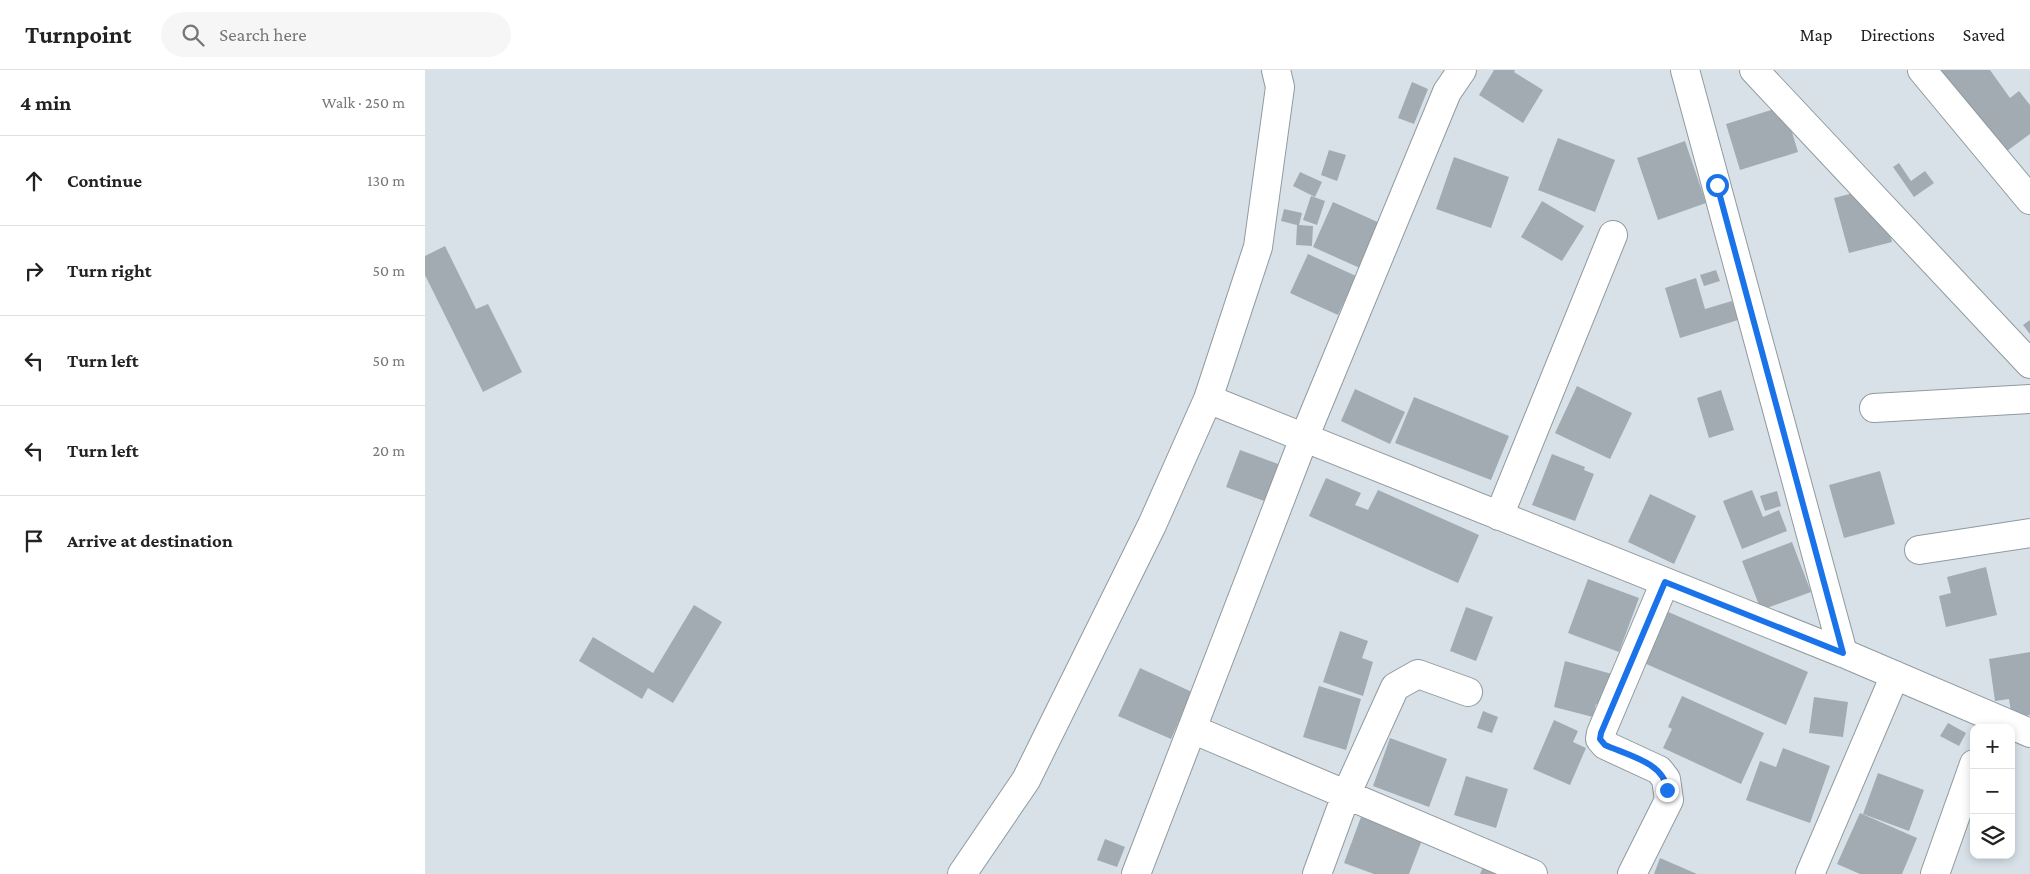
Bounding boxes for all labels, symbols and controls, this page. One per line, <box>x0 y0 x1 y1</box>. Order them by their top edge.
search box <box>161 12 511 57</box>
text: Turnpoint <box>25 21 131 48</box>
icon: search <box>179 21 207 49</box>
text: Search here <box>219 24 307 45</box>
text: Map <box>1800 25 1832 45</box>
text: Directions <box>1860 25 1935 45</box>
text: Saved <box>1963 25 2005 45</box>
text: 4 min <box>20 91 71 115</box>
text: Walk · 250 m <box>322 94 405 111</box>
icon: ahead <box>20 167 48 195</box>
text: Continue <box>67 170 142 191</box>
text: 130 m <box>367 172 405 189</box>
route start <box>1706 174 1729 197</box>
icon: right <box>20 257 48 285</box>
text: Turn right <box>67 260 152 281</box>
text: 50 m <box>373 262 405 279</box>
icon: left <box>20 347 48 375</box>
text: Turn left <box>67 350 139 371</box>
text: 50 m <box>373 352 405 369</box>
icon: left <box>20 437 48 465</box>
text: Turn left <box>67 440 139 461</box>
text: 20 m <box>372 442 405 459</box>
icon: arrive <box>20 527 48 555</box>
text: Arrive at destination <box>67 530 233 551</box>
map controls <box>1970 724 2015 859</box>
button: + <box>1970 724 2015 769</box>
button: − <box>1970 769 2015 814</box>
route end <box>1656 779 1679 802</box>
button: layers <box>1970 814 2015 859</box>

